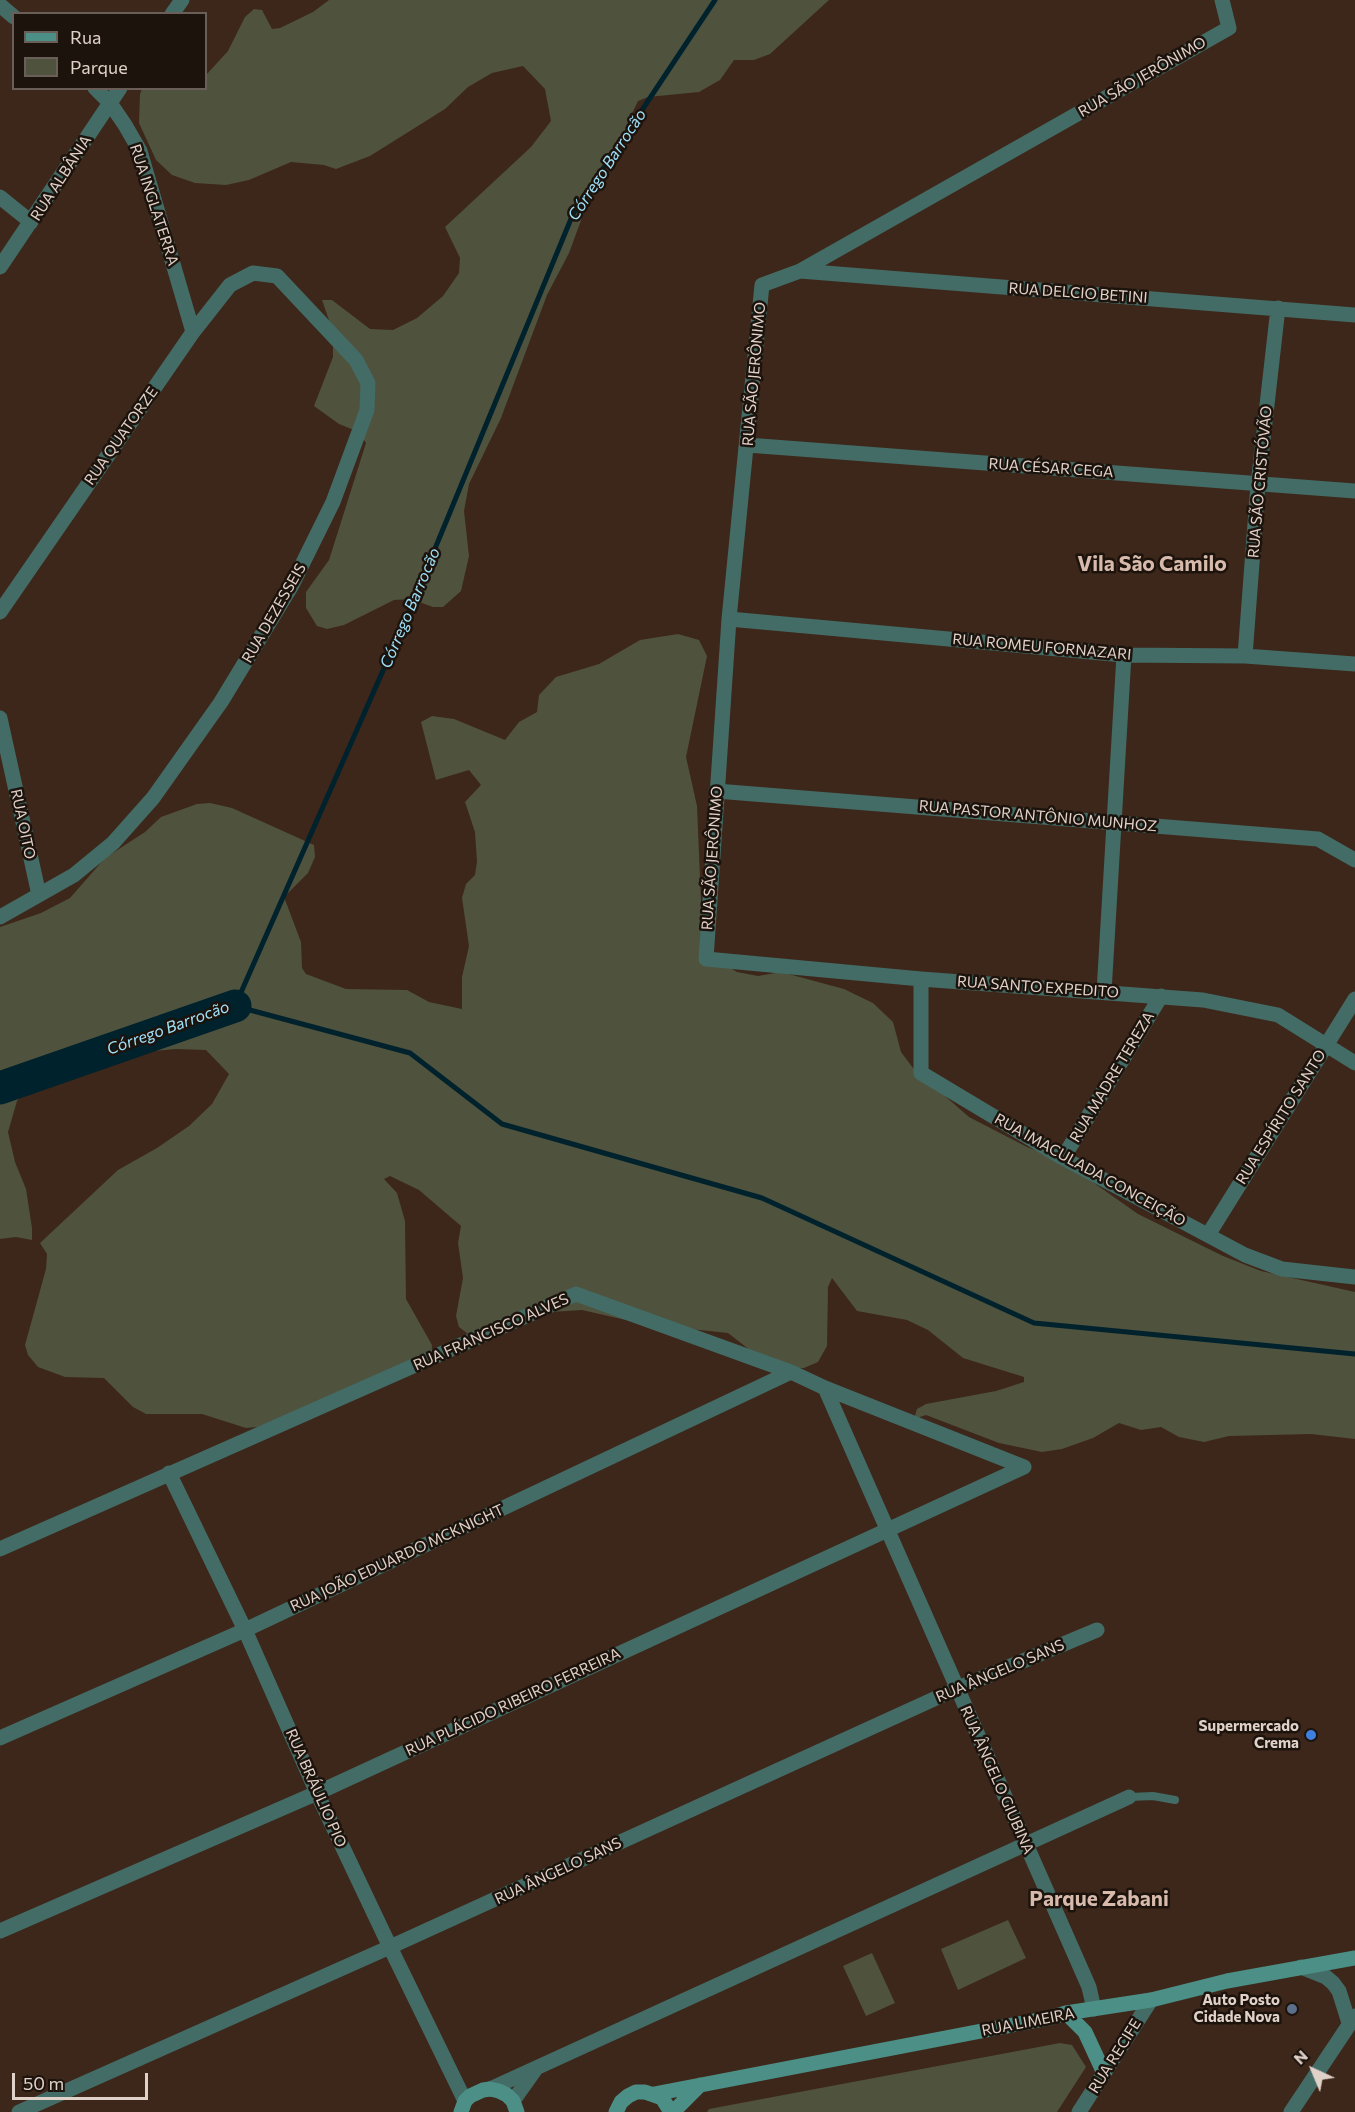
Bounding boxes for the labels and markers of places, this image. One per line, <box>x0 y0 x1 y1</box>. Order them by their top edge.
place label: Supermercado Crema <box>1199 1717 1299 1752</box>
marker: Supermercado Crema <box>1304 1728 1318 1742</box>
place label: Auto Posto Cidade Nova <box>1194 1991 1280 2026</box>
marker: Auto Posto Cidade Nova <box>1285 2002 1299 2016</box>

